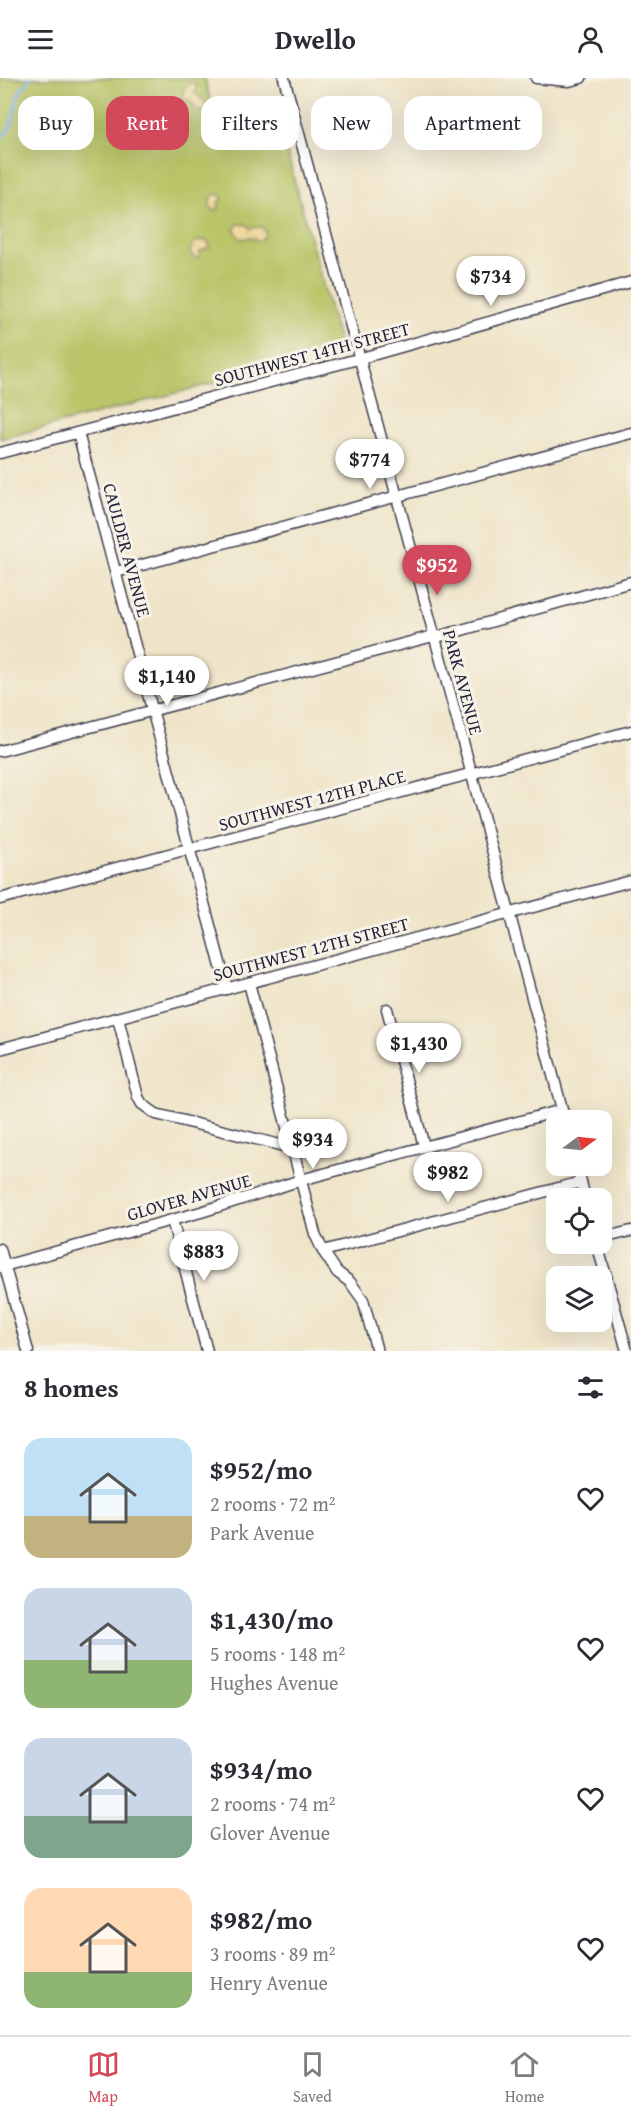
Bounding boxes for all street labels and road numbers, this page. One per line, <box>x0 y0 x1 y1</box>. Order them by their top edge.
street label: SOUTHWEST 14TH STREET <box>211 315 413 393</box>
street label: CAULDER AVENUE <box>96 480 158 620</box>
street label: PARK AVENUE <box>436 627 490 737</box>
street label: SOUTHWEST 12TH PLACE <box>216 762 408 838</box>
street label: SOUTHWEST 12TH STREET <box>210 910 412 988</box>
street label: GLOVER AVENUE <box>124 1166 254 1228</box>

